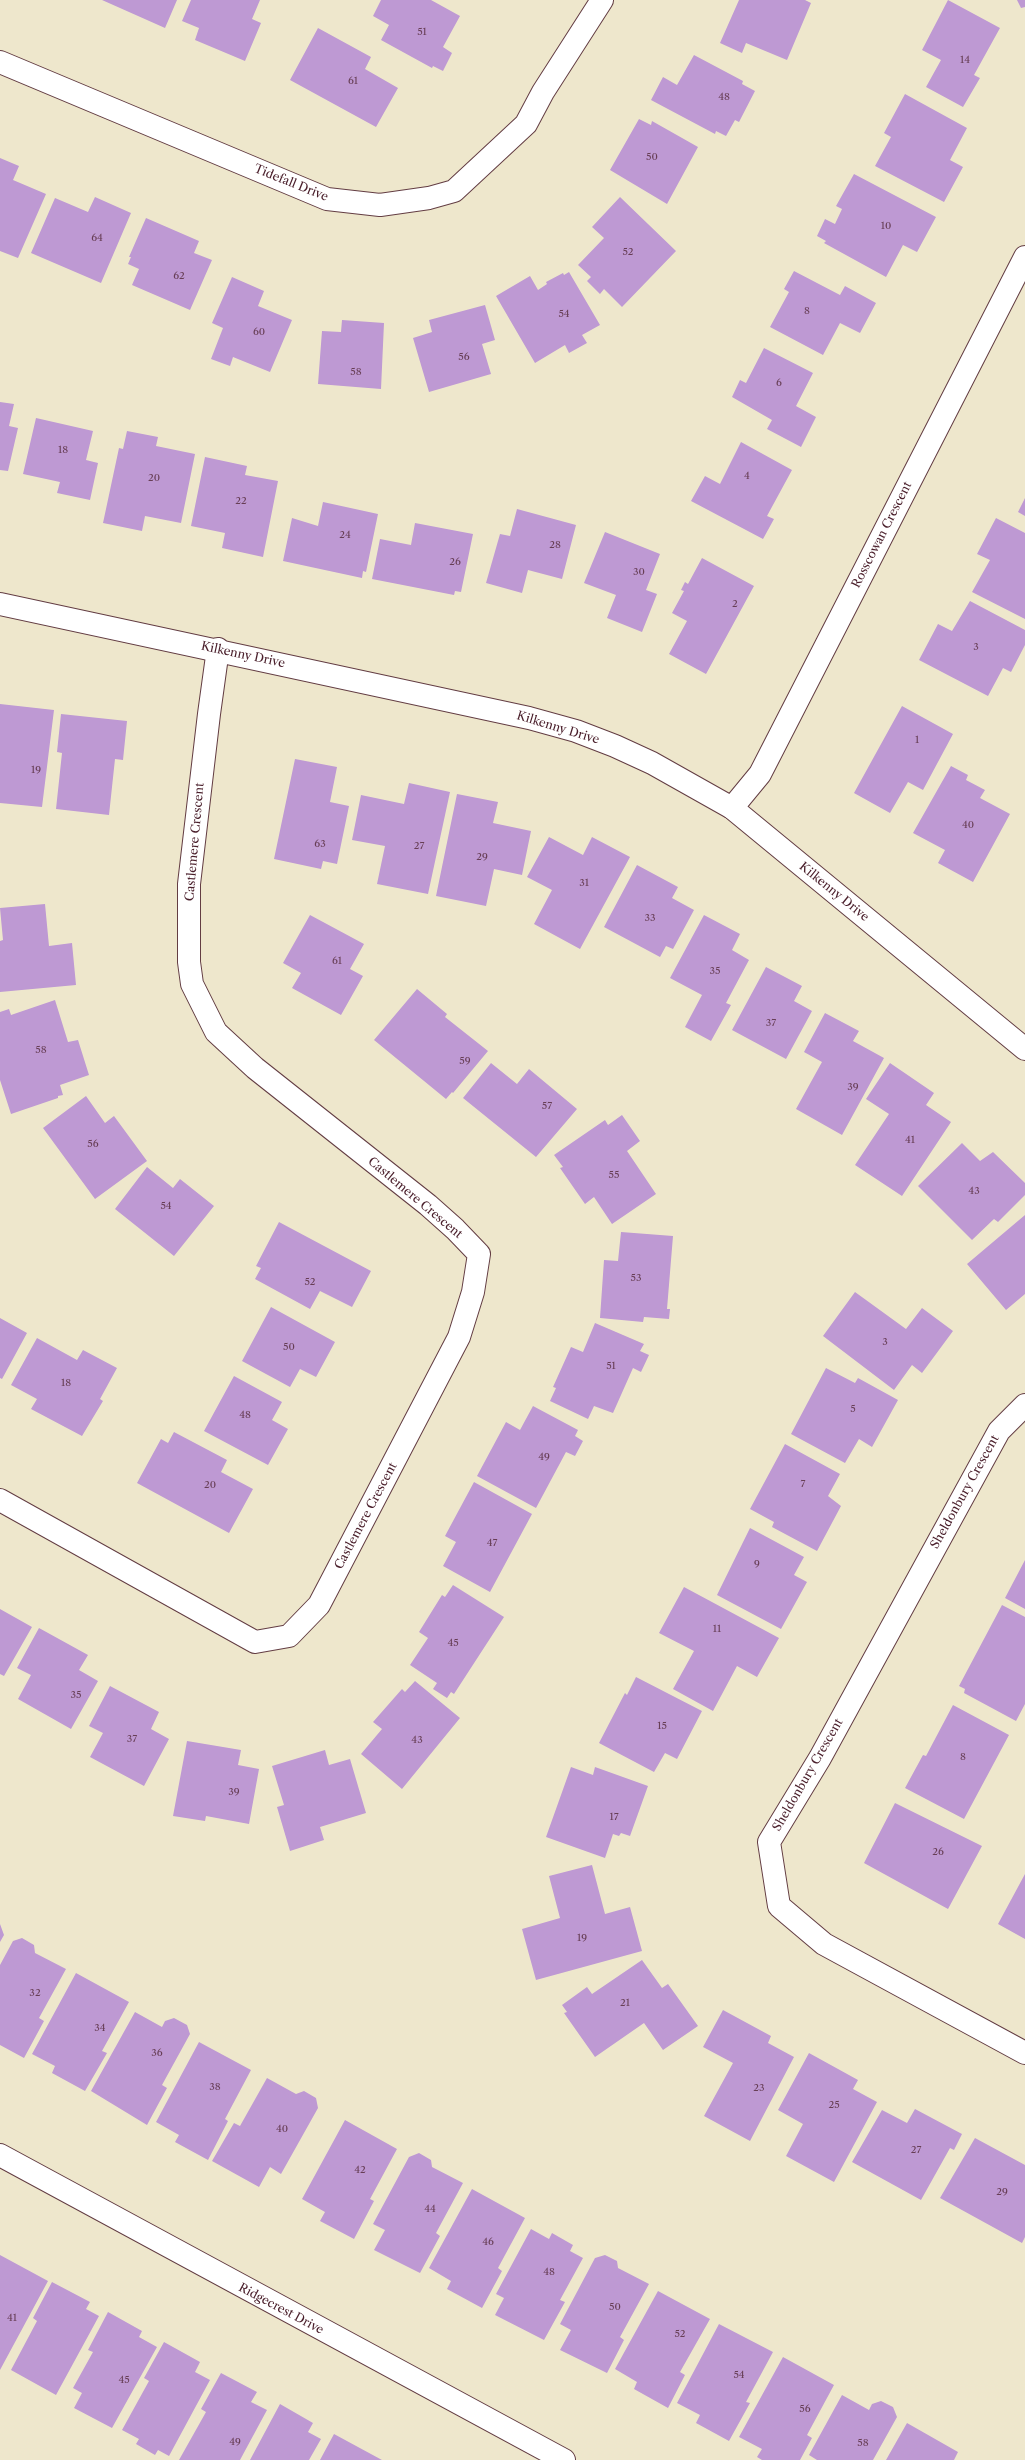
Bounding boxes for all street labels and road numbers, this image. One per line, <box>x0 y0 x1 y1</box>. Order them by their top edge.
street label: Tidefall Drive <box>252 162 330 204</box>
street label: Rosscowan Crescent <box>849 479 915 591</box>
street label: Kilkenny Drive <box>200 639 286 671</box>
street label: Kilkenny Drive <box>515 709 601 747</box>
street label: Castlemere Crescent <box>183 782 207 902</box>
street label: Kilkenny Drive <box>796 859 872 925</box>
street label: Castlemere Crescent <box>365 1154 465 1242</box>
street label: Sheldonbury Crescent <box>928 1433 1002 1551</box>
street label: Castlemere Crescent <box>332 1460 400 1572</box>
street label: Sheldonbury Crescent <box>770 1716 846 1834</box>
street label: Ridgecrest Drive <box>236 2280 326 2338</box>

